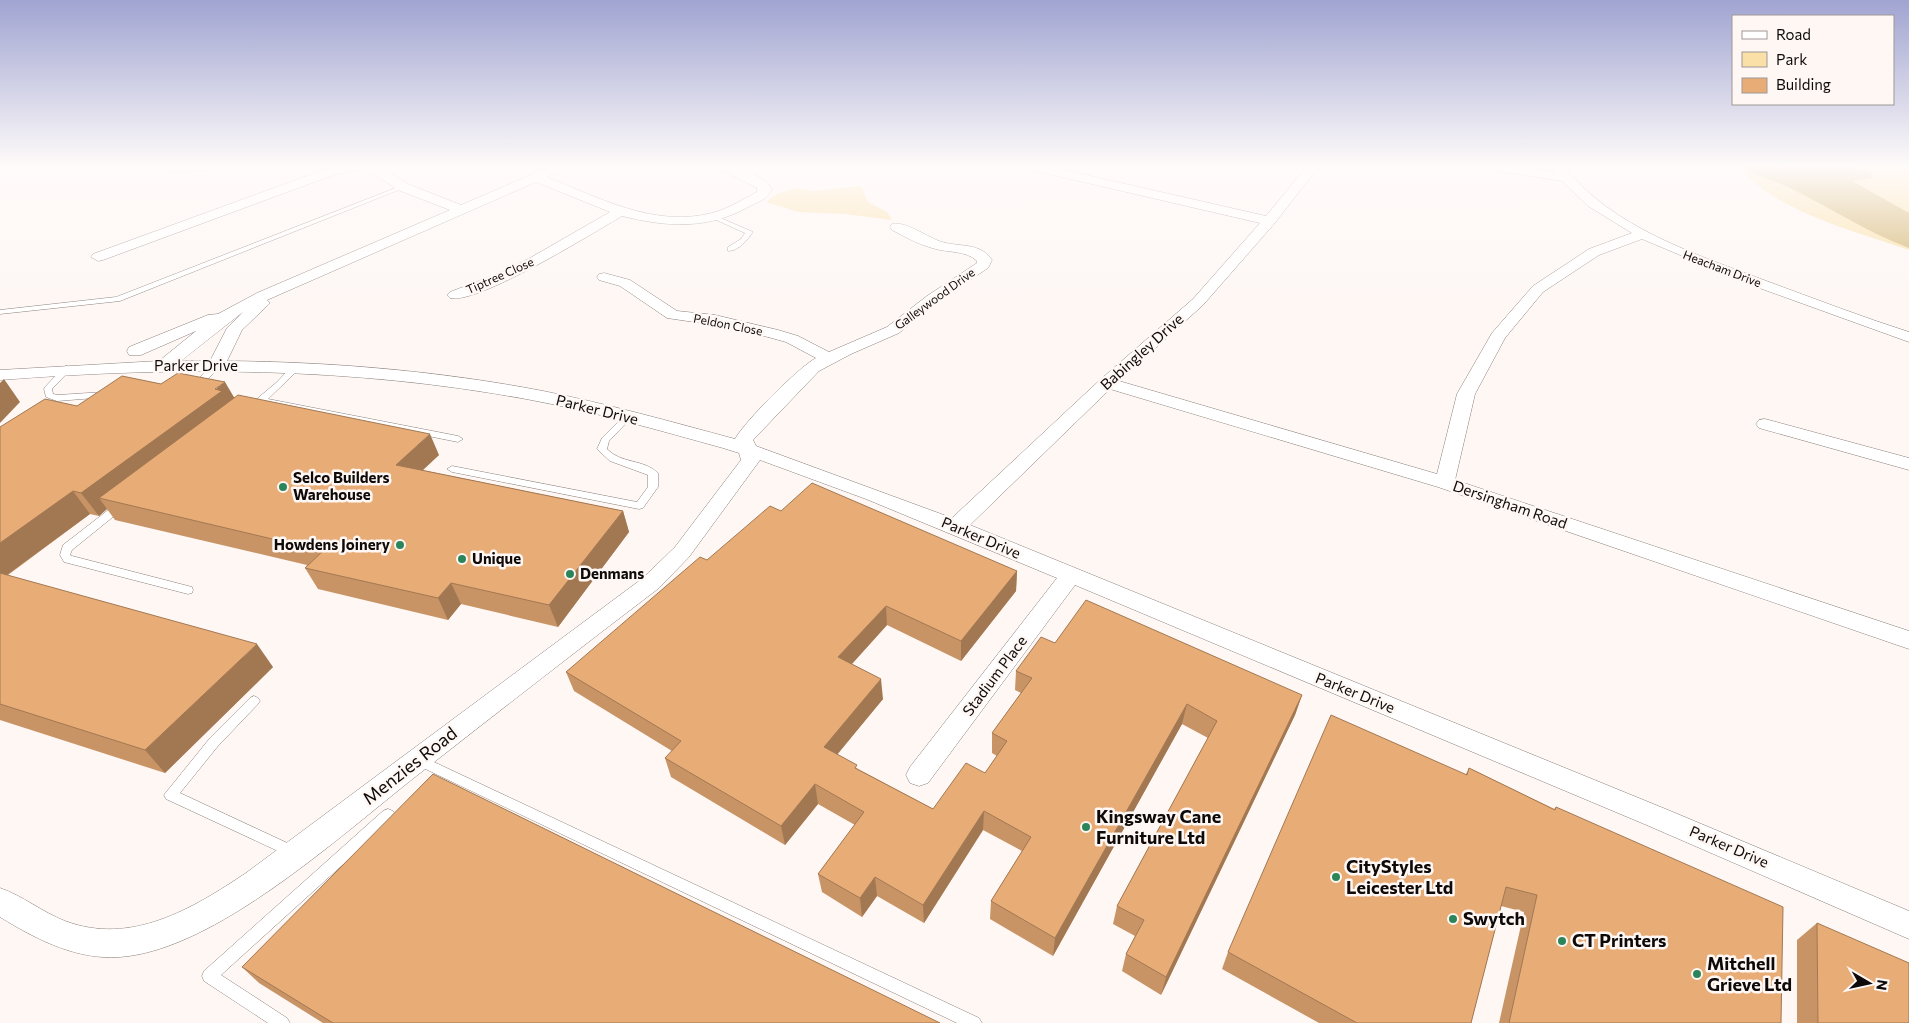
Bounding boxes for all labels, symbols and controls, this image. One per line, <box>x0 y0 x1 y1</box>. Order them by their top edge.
legend <box>1732 15 1894 105</box>
text: Road <box>1776 25 1811 43</box>
text: Park <box>1776 50 1807 68</box>
text: Building <box>1776 75 1831 93</box>
street label: Heacham Drive <box>1681 247 1763 289</box>
street label: Tiptree Close <box>464 254 535 296</box>
street label: Galleywood Drive <box>892 264 977 332</box>
street label: Babingley Drive <box>1096 309 1187 393</box>
street label: Peldon Close <box>692 310 764 338</box>
street label: Parker Drive <box>154 356 238 374</box>
street label: Parker Drive <box>554 390 640 428</box>
place label: Selco Builders Warehouse <box>293 468 389 503</box>
street label: Dersingham Road <box>1451 476 1570 532</box>
marker: Selco Builders Warehouse <box>277 481 289 493</box>
street label: Parker Drive <box>939 512 1024 562</box>
place label: Howdens Joinery <box>274 535 391 553</box>
marker: Howdens Joinery <box>394 539 406 551</box>
place label: Unique <box>472 549 521 567</box>
marker: Unique <box>456 553 468 565</box>
place label: Denmans <box>580 564 644 582</box>
marker: Denmans <box>564 568 576 580</box>
street label: Stadium Place <box>958 632 1030 719</box>
street label: Parker Drive <box>1313 668 1398 716</box>
street label: Menzies Road <box>358 722 461 809</box>
place label: Kingsway Cane Furniture Ltd <box>1096 805 1221 848</box>
marker: Kingsway Cane Furniture Ltd <box>1080 821 1092 833</box>
street label: Parker Drive <box>1687 821 1772 871</box>
place label: CityStyles Leicester Ltd <box>1346 855 1453 898</box>
marker: CityStyles Leicester Ltd <box>1330 871 1342 883</box>
place label: Swytch <box>1463 907 1525 929</box>
marker: Swytch <box>1447 913 1459 925</box>
place label: CT Printers <box>1572 929 1666 951</box>
marker: CT Printers <box>1556 935 1568 947</box>
place label: Mitchell Grieve Ltd <box>1707 952 1792 995</box>
north arrow <box>1844 958 1894 1008</box>
marker: Mitchell Grieve Ltd <box>1691 968 1703 980</box>
text: N <box>1873 979 1892 992</box>

